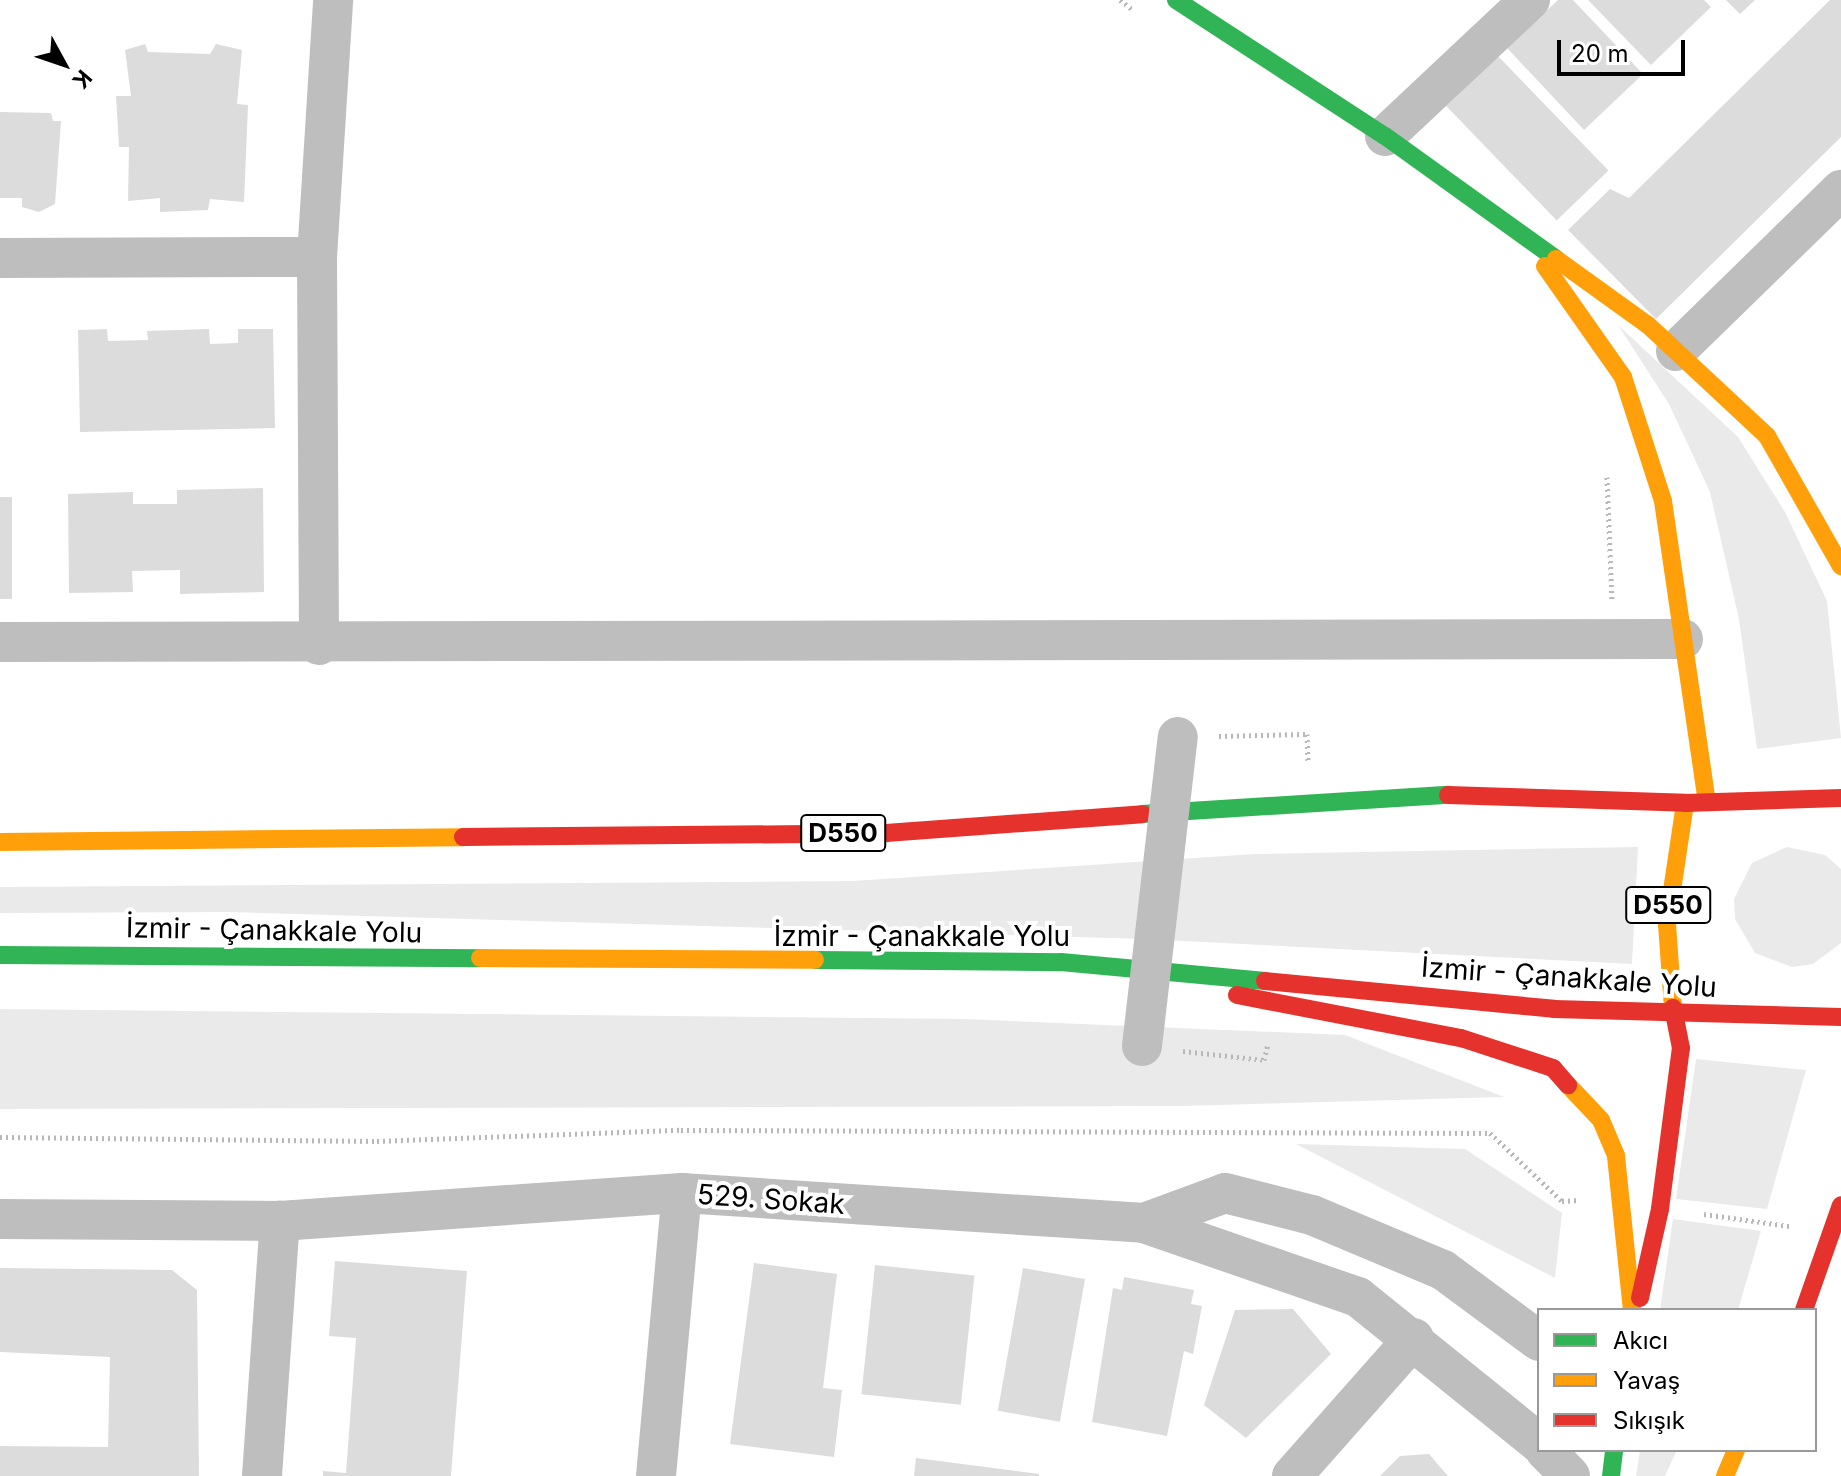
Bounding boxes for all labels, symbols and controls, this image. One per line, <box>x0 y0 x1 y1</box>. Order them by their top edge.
north arrow <box>24 24 104 104</box>
scale bar <box>1561 24 1689 74</box>
text: 20 m <box>1571 39 1629 68</box>
text: K <box>67 65 97 94</box>
road number: D550 <box>799 811 887 855</box>
road number: D550 <box>1624 883 1712 927</box>
street label: İzmir - Çanakkale Yolu <box>126 911 422 949</box>
street label: İzmir - Çanakkale Yolu <box>774 919 1070 953</box>
street label: İzmir - Çanakkale Yolu <box>1420 950 1718 1004</box>
street label: 529. Sokak <box>696 1177 846 1221</box>
legend <box>1537 1308 1817 1452</box>
text: Akıcı <box>1613 1326 1668 1355</box>
text: Yavaş <box>1613 1366 1680 1395</box>
text: Sıkışık <box>1613 1406 1685 1435</box>

